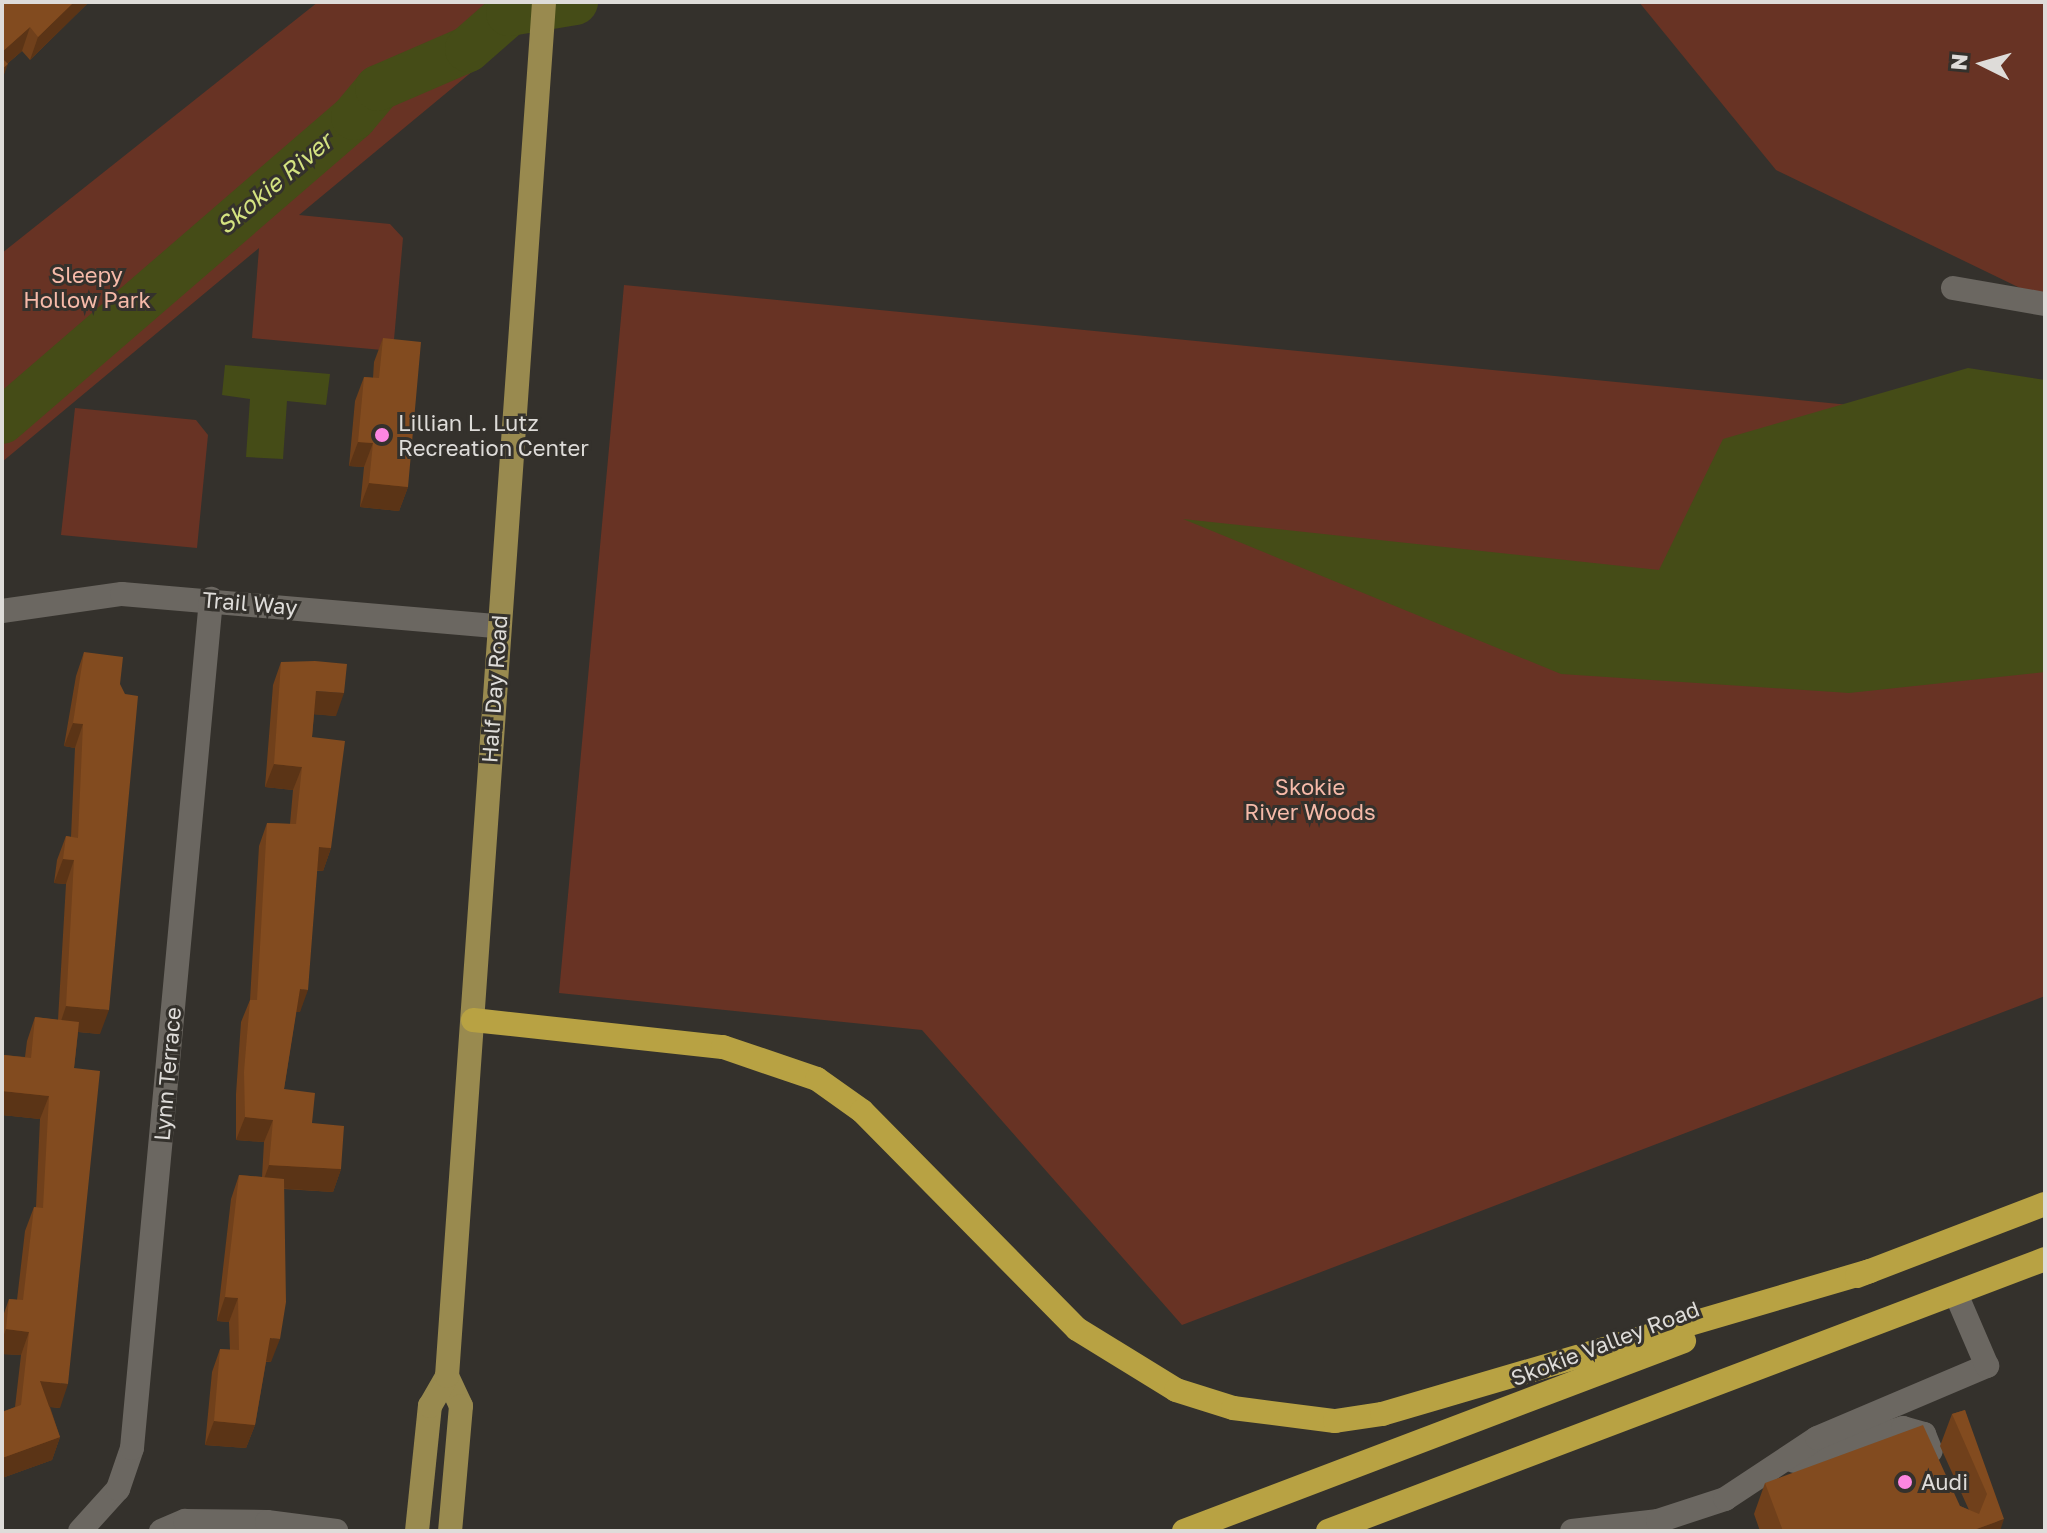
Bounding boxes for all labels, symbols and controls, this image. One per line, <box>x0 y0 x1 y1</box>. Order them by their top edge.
north arrow <box>1943 24 2023 104</box>
text: N <box>1944 52 1973 71</box>
water label: Skokie River <box>210 126 338 240</box>
park label: Sleepy Hollow Park <box>23 261 151 312</box>
place label: Lillian L. Lutz Recreation Center <box>398 409 589 460</box>
marker: Lillian L. Lutz Recreation Center <box>373 426 391 444</box>
street label: Trail Way <box>201 586 299 620</box>
street label: Half Day Road <box>476 614 512 764</box>
park label: Skokie River Woods <box>1244 773 1376 824</box>
street label: Lynn Terrace <box>148 1006 186 1142</box>
street label: Skokie Valley Road <box>1507 1295 1703 1391</box>
place label: Audi <box>1921 1469 1968 1495</box>
marker: Audi <box>1896 1473 1914 1491</box>

